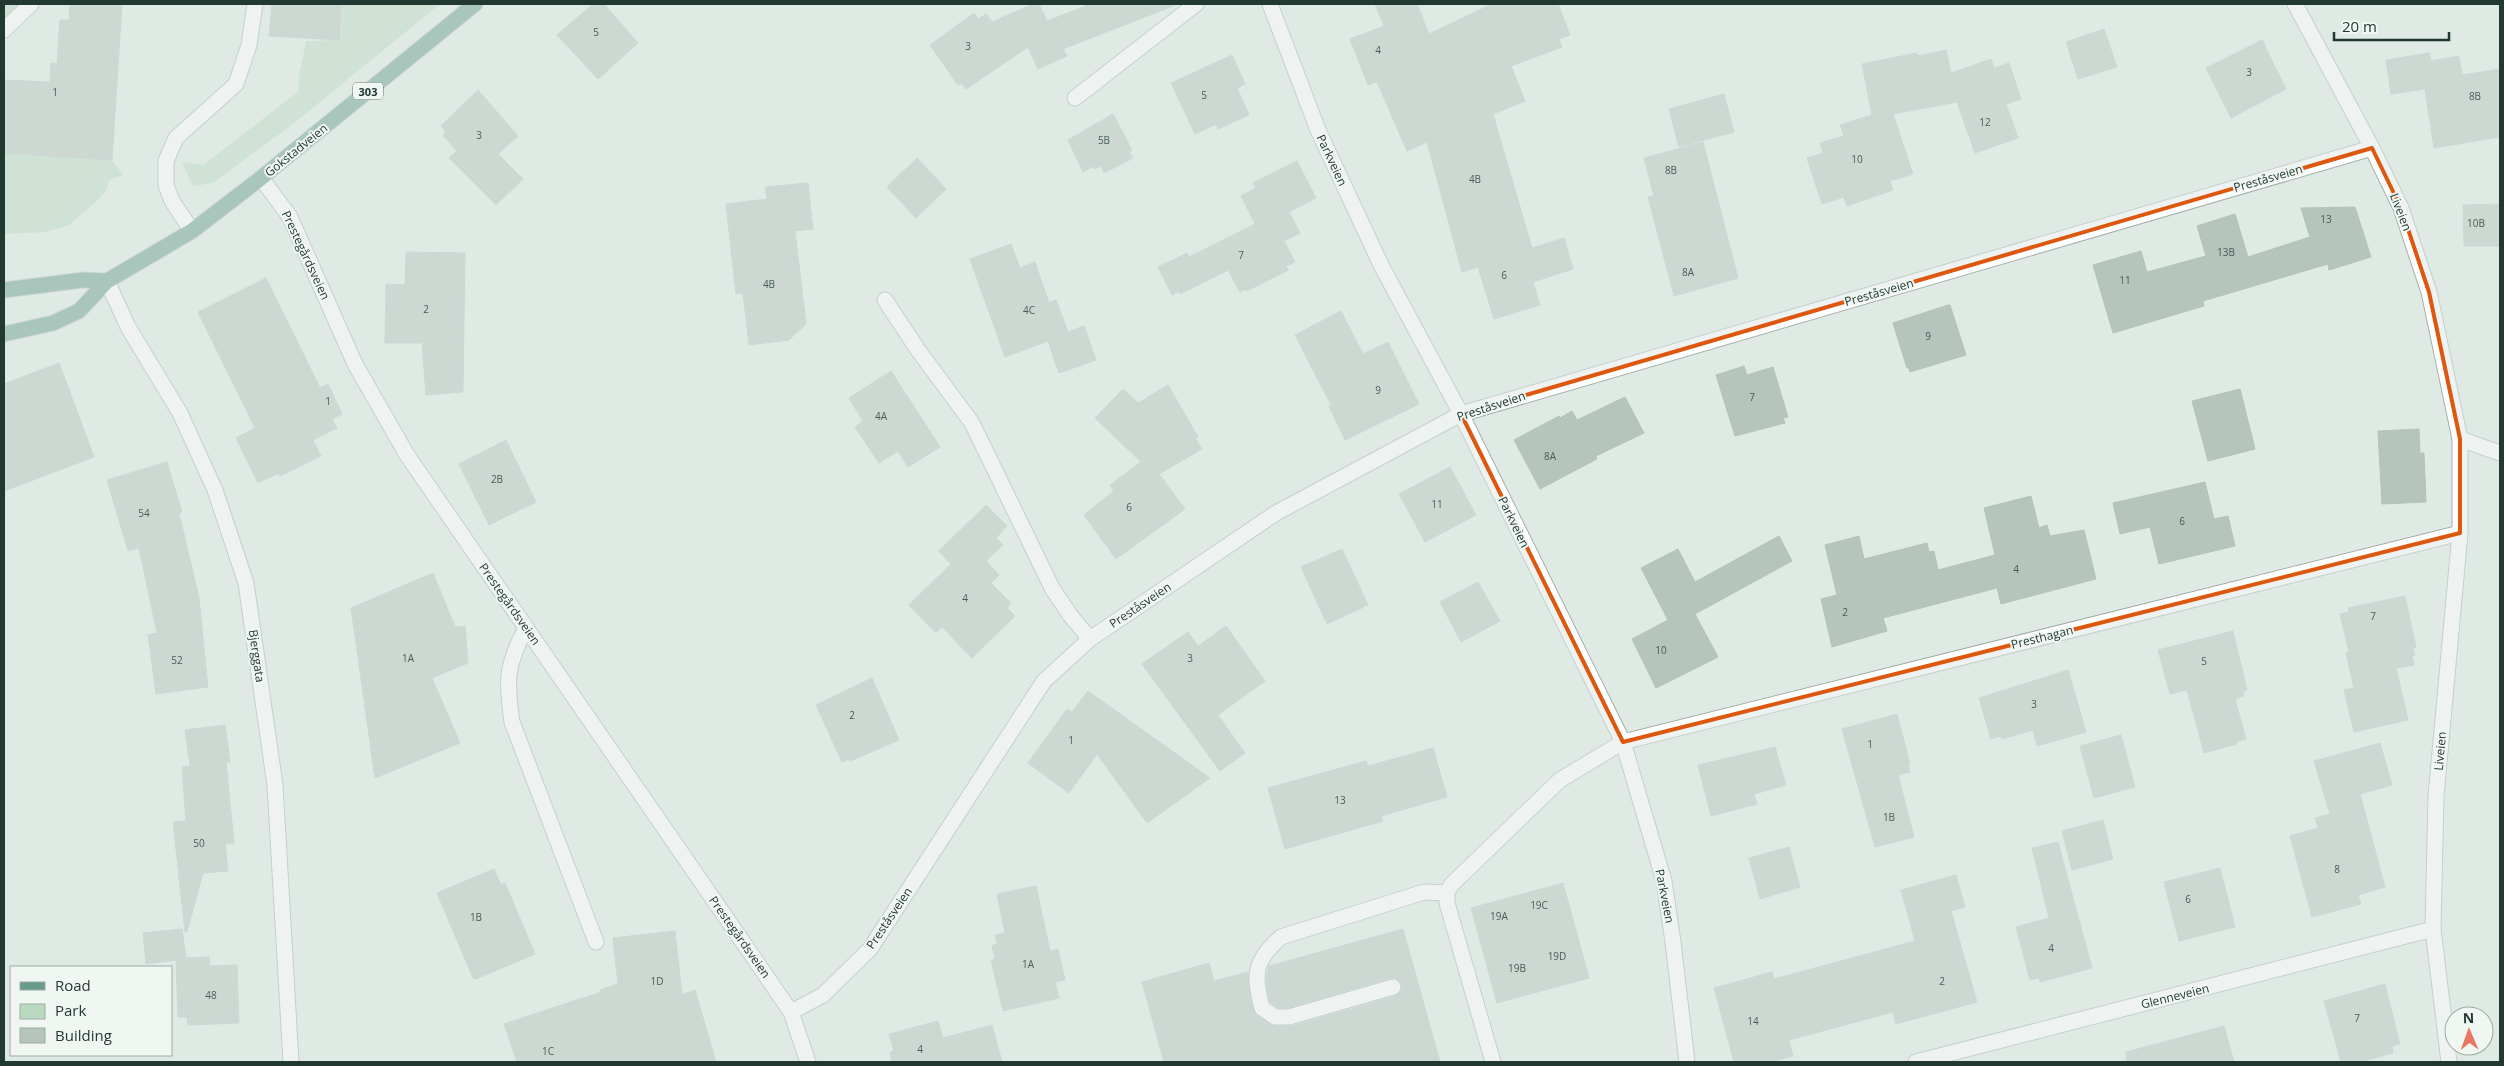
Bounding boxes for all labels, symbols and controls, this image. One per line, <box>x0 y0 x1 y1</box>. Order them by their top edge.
scale bar <box>2334 10 2449 42</box>
text: 20 m <box>2342 16 2377 36</box>
house number: 5 <box>593 25 599 39</box>
house number: 3 <box>965 39 971 53</box>
house number: 4 <box>1375 43 1381 57</box>
house number: 3 <box>2246 65 2252 79</box>
road number: 303 <box>353 82 383 100</box>
house number: 1 <box>52 85 58 99</box>
house number: 5 <box>1201 88 1207 102</box>
house number: 8B <box>2469 89 2481 103</box>
house number: 12 <box>1979 115 1991 129</box>
street label: Gokstadveien <box>261 119 331 181</box>
house number: 3 <box>476 128 482 142</box>
street label: Parkveien <box>1313 131 1351 189</box>
house number: 5B <box>1098 133 1110 147</box>
house number: 10 <box>1851 152 1863 166</box>
street label: Preståsveien <box>2231 160 2305 196</box>
house number: 8B <box>1665 163 1677 177</box>
house number: 4B <box>1469 172 1481 186</box>
street label: Liveien <box>2386 191 2416 233</box>
street label: Prestegårdsveien <box>278 208 334 302</box>
house number: 13 <box>2320 212 2332 226</box>
house number: 10B <box>2467 216 2485 230</box>
house number: 13B <box>2217 245 2235 259</box>
house number: 7 <box>1238 248 1244 262</box>
house number: 8A <box>1682 265 1695 279</box>
house number: 6 <box>1501 268 1507 282</box>
house number: 11 <box>2119 273 2131 287</box>
street label: Preståsveien <box>1842 274 1916 310</box>
house number: 4B <box>763 277 775 291</box>
house number: 2 <box>423 302 429 316</box>
house number: 4C <box>1023 303 1035 317</box>
house number: 9 <box>1925 329 1931 343</box>
house number: 9 <box>1375 383 1381 397</box>
street label: Preståsveien <box>1455 387 1527 425</box>
house number: 7 <box>1749 390 1755 404</box>
house number: 1 <box>325 394 331 408</box>
house number: 4A <box>875 409 888 423</box>
house number: 8A <box>1544 449 1557 463</box>
house number: 2B <box>491 472 503 486</box>
street label: Parkveien <box>1494 494 1534 550</box>
house number: 11 <box>1431 497 1443 511</box>
house number: 6 <box>1126 500 1132 514</box>
house number: 54 <box>138 506 150 520</box>
house number: 6 <box>2179 514 2185 528</box>
street label: Prestegårdsveien <box>475 560 545 648</box>
house number: 4 <box>2013 562 2019 576</box>
street label: Preståsveien <box>1106 578 1174 632</box>
house number: 4 <box>962 591 968 605</box>
house number: 2 <box>1842 605 1848 619</box>
house number: 7 <box>2370 609 2376 623</box>
street label: Presthagan <box>2009 621 2075 653</box>
street label: Bjerggata <box>245 629 269 683</box>
house number: 10 <box>1655 643 1667 657</box>
house number: 1A <box>402 651 415 665</box>
house number: 3 <box>1187 651 1193 665</box>
house number: 52 <box>171 653 183 667</box>
house number: 5 <box>2201 654 2207 668</box>
house number: 3 <box>2031 697 2037 711</box>
house number: 2 <box>849 708 855 722</box>
street label: Liveien <box>2430 731 2450 771</box>
house number: 1 <box>1068 733 1074 747</box>
house number: 1 <box>1867 737 1873 751</box>
house number: 13 <box>1334 793 1346 807</box>
house number: 1B <box>1883 810 1895 824</box>
house number: 50 <box>193 836 205 850</box>
house number: 8 <box>2334 862 2340 876</box>
street label: Parkveien <box>1651 867 1679 925</box>
street label: Preståsveien <box>862 884 916 952</box>
house number: 6 <box>2185 892 2191 906</box>
street label: Prestegårdsveien <box>705 893 775 981</box>
house number: 19C <box>1530 898 1548 912</box>
house number: 19A <box>1490 909 1509 923</box>
house number: 1B <box>470 910 482 924</box>
house number: 4 <box>2048 941 2054 955</box>
house number: 19D <box>1548 949 1566 963</box>
house number: 1A <box>1022 957 1035 971</box>
house number: 19B <box>1508 961 1526 975</box>
legend <box>10 966 172 1056</box>
house number: 1D <box>651 974 663 988</box>
house number: 2 <box>1939 974 1945 988</box>
text: Road <box>55 975 91 995</box>
street label: Glenneveien <box>2139 979 2211 1013</box>
house number: 48 <box>205 988 217 1002</box>
text: Park <box>55 1000 86 1020</box>
north arrow <box>2444 1006 2494 1056</box>
text: N <box>2463 1008 2475 1027</box>
house number: 7 <box>2354 1011 2360 1025</box>
house number: 14 <box>1747 1014 1759 1028</box>
text: Building <box>55 1025 112 1045</box>
house number: 4 <box>917 1042 923 1056</box>
house number: 1C <box>542 1044 554 1058</box>

